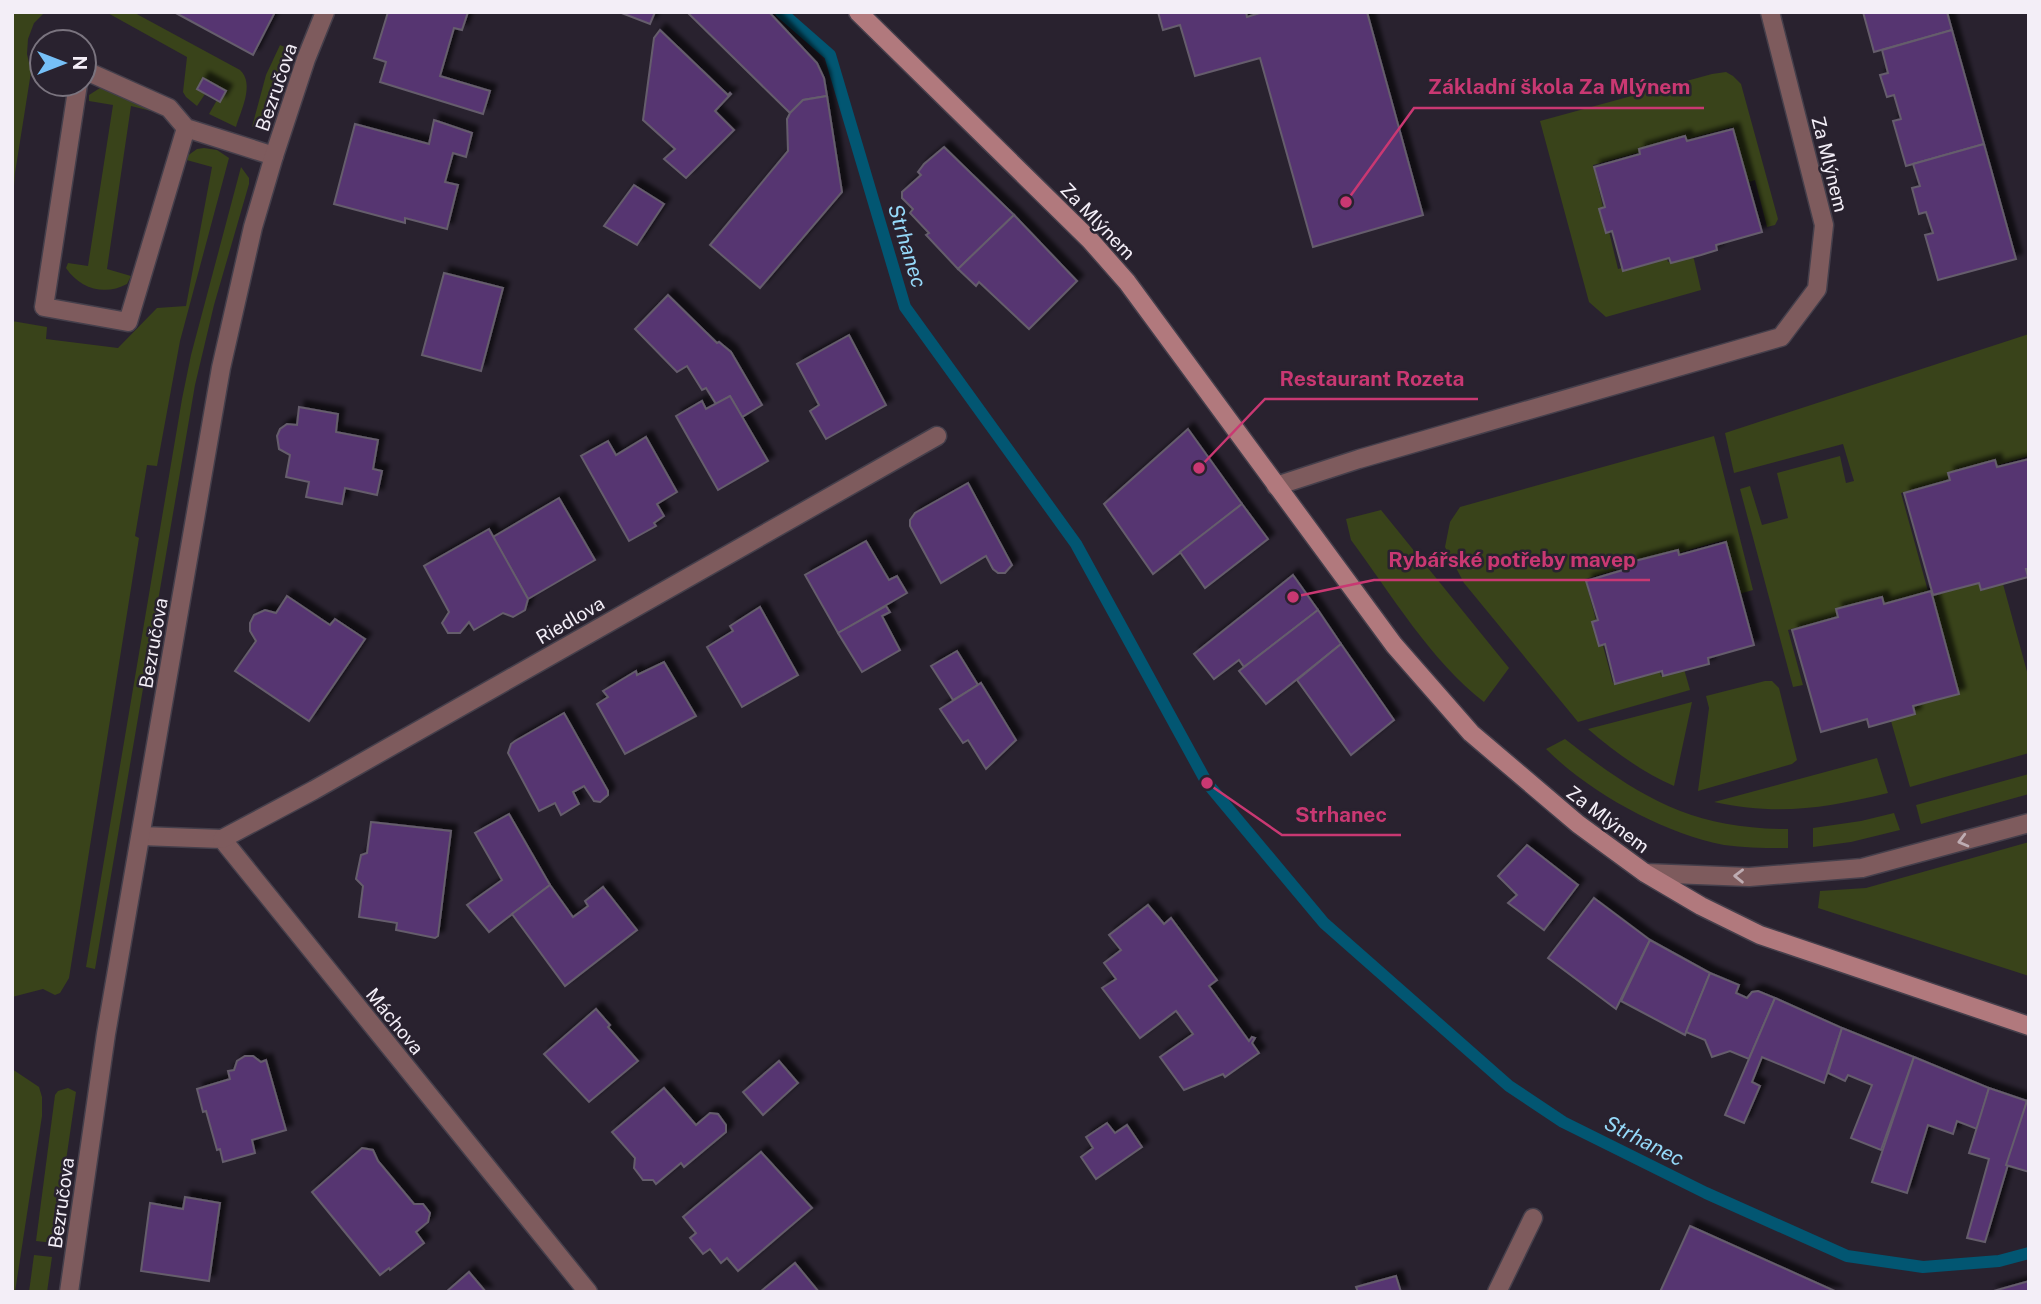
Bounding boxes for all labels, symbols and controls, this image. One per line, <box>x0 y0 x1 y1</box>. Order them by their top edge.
north arrow <box>28 28 98 98</box>
street label: Bezručova <box>251 40 301 134</box>
text: N <box>69 56 91 70</box>
callout: Základní škola Za Mlýnem <box>1414 66 1704 108</box>
text: Základní škola Za Mlýnem <box>1428 74 1690 99</box>
street label: Za Mlýnem <box>1807 114 1853 214</box>
street label: Za Mlýnem <box>1056 178 1140 264</box>
water label: Strhanec <box>883 201 932 291</box>
callout: Restaurant Rozeta <box>1265 357 1478 399</box>
text: Restaurant Rozeta <box>1279 366 1465 391</box>
callout: Rybářské potřeby mavep <box>1374 538 1650 580</box>
text: Rybářské potřeby mavep <box>1388 547 1636 572</box>
street label: Riedlova <box>532 592 608 648</box>
street label: Bezručova <box>134 596 172 690</box>
street label: Za Mlýnem <box>1562 781 1654 857</box>
callout: Strhanec <box>1282 793 1401 835</box>
text: Strhanec <box>1295 802 1387 827</box>
one-way arrow <box>1957 833 1969 847</box>
one-way arrow <box>1733 869 1744 884</box>
street label: Máchova <box>362 983 428 1059</box>
water label: Strhanec <box>1600 1110 1688 1171</box>
street label: Bezručova <box>44 1156 78 1250</box>

